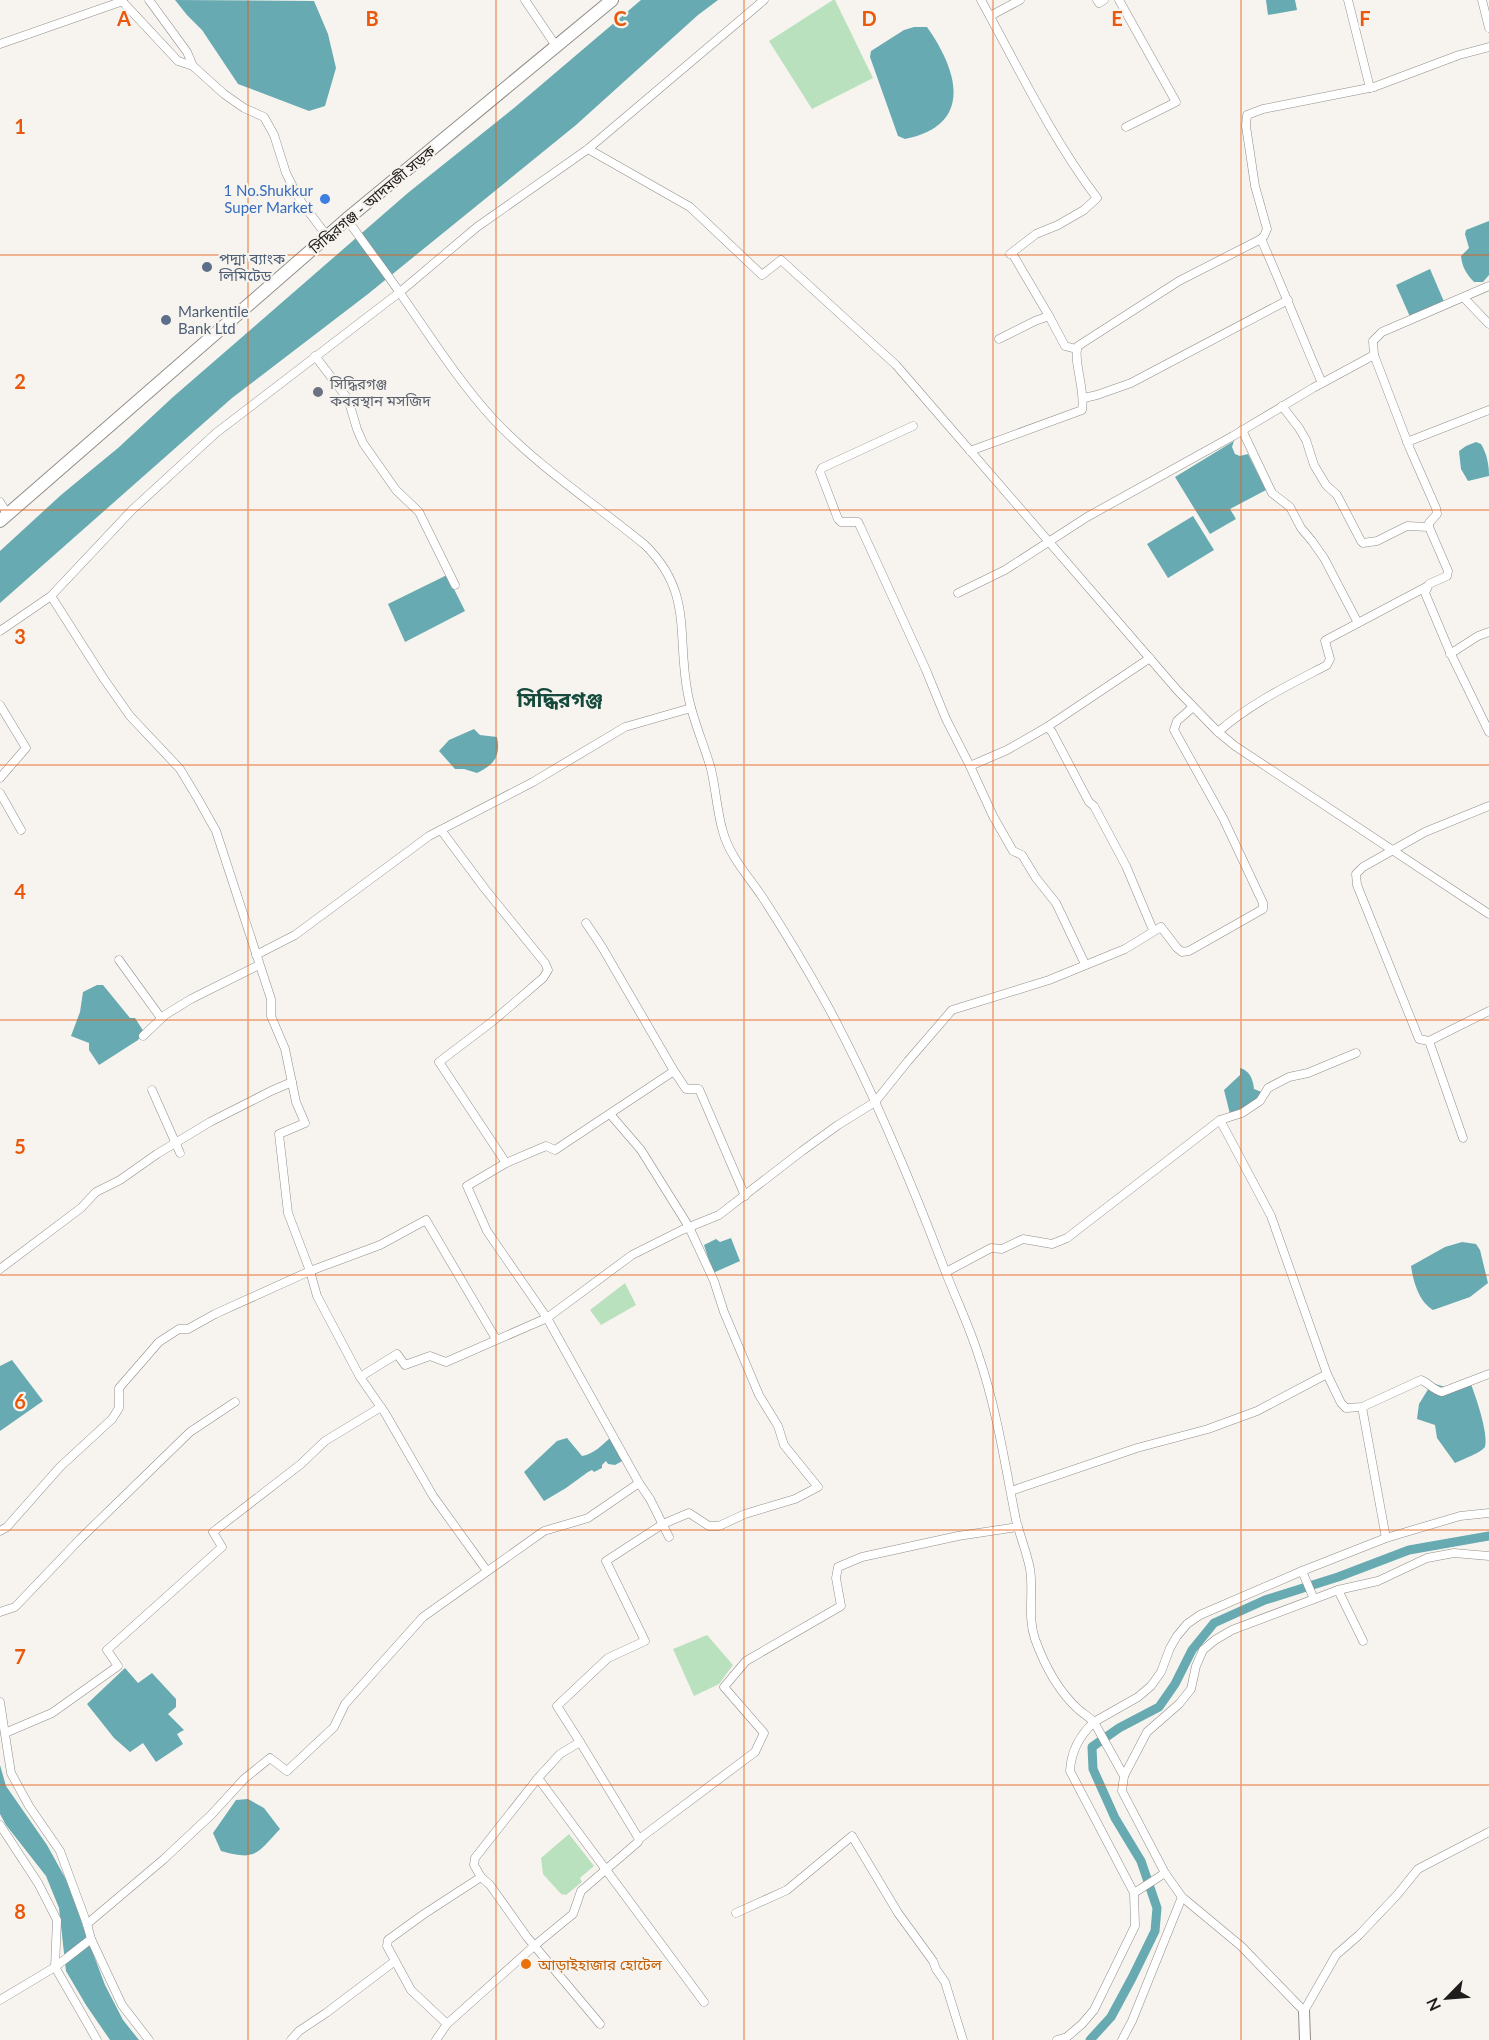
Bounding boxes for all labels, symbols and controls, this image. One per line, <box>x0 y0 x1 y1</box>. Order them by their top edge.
text: A <box>116 6 131 30</box>
text: B <box>365 6 379 30</box>
text: C <box>613 6 627 30</box>
text: D <box>861 6 877 30</box>
text: E <box>1111 6 1123 30</box>
text: F <box>1359 6 1371 30</box>
text: 1 <box>14 114 26 138</box>
street label: সিদ্ধিরগঞ্জ - আদমজী সড়ক <box>305 141 439 257</box>
place label: 1 No.Shukkur Super Market <box>223 181 314 216</box>
marker: 1 No.Shukkur Super Market <box>318 192 332 206</box>
place label: পদ্মা ব্যাংক লিমিটেড <box>218 249 286 284</box>
marker: পদ্মা ব্যাংক লিমিটেড <box>200 260 214 274</box>
place label: Markentile Bank Ltd <box>178 302 249 337</box>
marker: Markentile Bank Ltd <box>159 313 173 327</box>
text: 2 <box>14 369 26 393</box>
place label: সিদ্ধিরগঞ্জ কবরস্থান মসজিদ <box>329 374 431 409</box>
marker: সিদ্ধিরগঞ্জ কবরস্থান মসজিদ <box>311 385 325 399</box>
text: 3 <box>14 624 26 648</box>
district label: সিদ্ধিরগঞ্জ <box>516 686 603 711</box>
text: 4 <box>14 879 26 903</box>
text: 5 <box>14 1134 26 1158</box>
text: 6 <box>14 1389 26 1413</box>
text: 7 <box>14 1644 26 1668</box>
text: 8 <box>14 1899 26 1923</box>
place label: আড়াইহাজার হোটেল <box>537 1955 663 1973</box>
marker: আড়াইহাজার হোটেল <box>519 1957 533 1971</box>
north arrow <box>1417 1968 1477 2028</box>
text: N <box>1422 1995 1444 2014</box>

